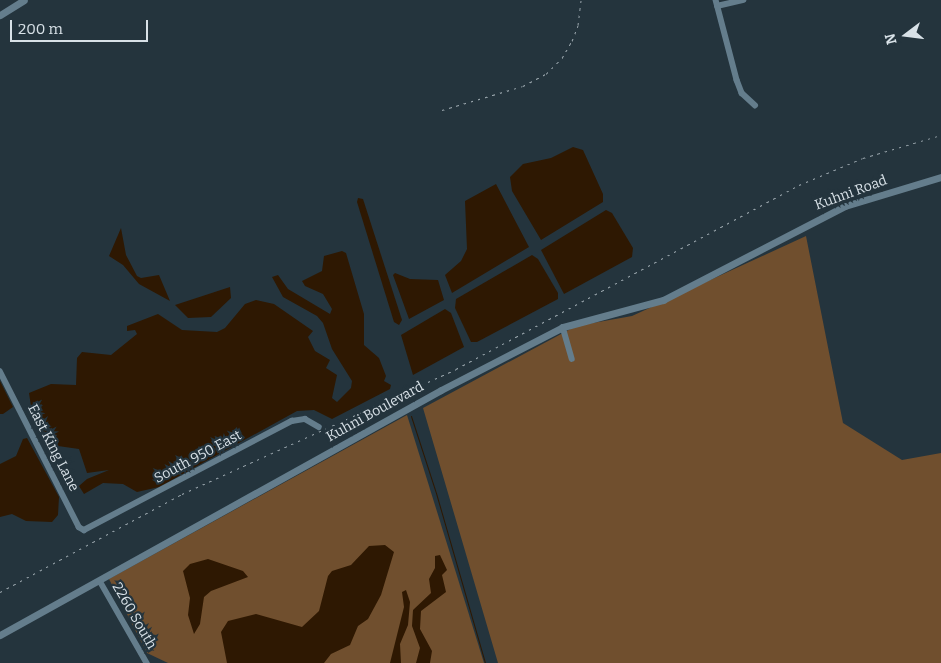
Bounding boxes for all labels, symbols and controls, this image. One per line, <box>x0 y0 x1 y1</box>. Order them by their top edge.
scale bar <box>12 10 150 42</box>
north arrow <box>881 10 931 60</box>
text: 200 m <box>18 20 63 38</box>
text: N <box>881 32 901 46</box>
street label: Kuhni Road <box>813 172 889 214</box>
street label: Kuhni Boulevard <box>323 378 427 446</box>
street label: East King Lane <box>24 402 82 494</box>
street label: South 950 East <box>151 427 245 487</box>
street label: 2260 South <box>108 580 160 652</box>

